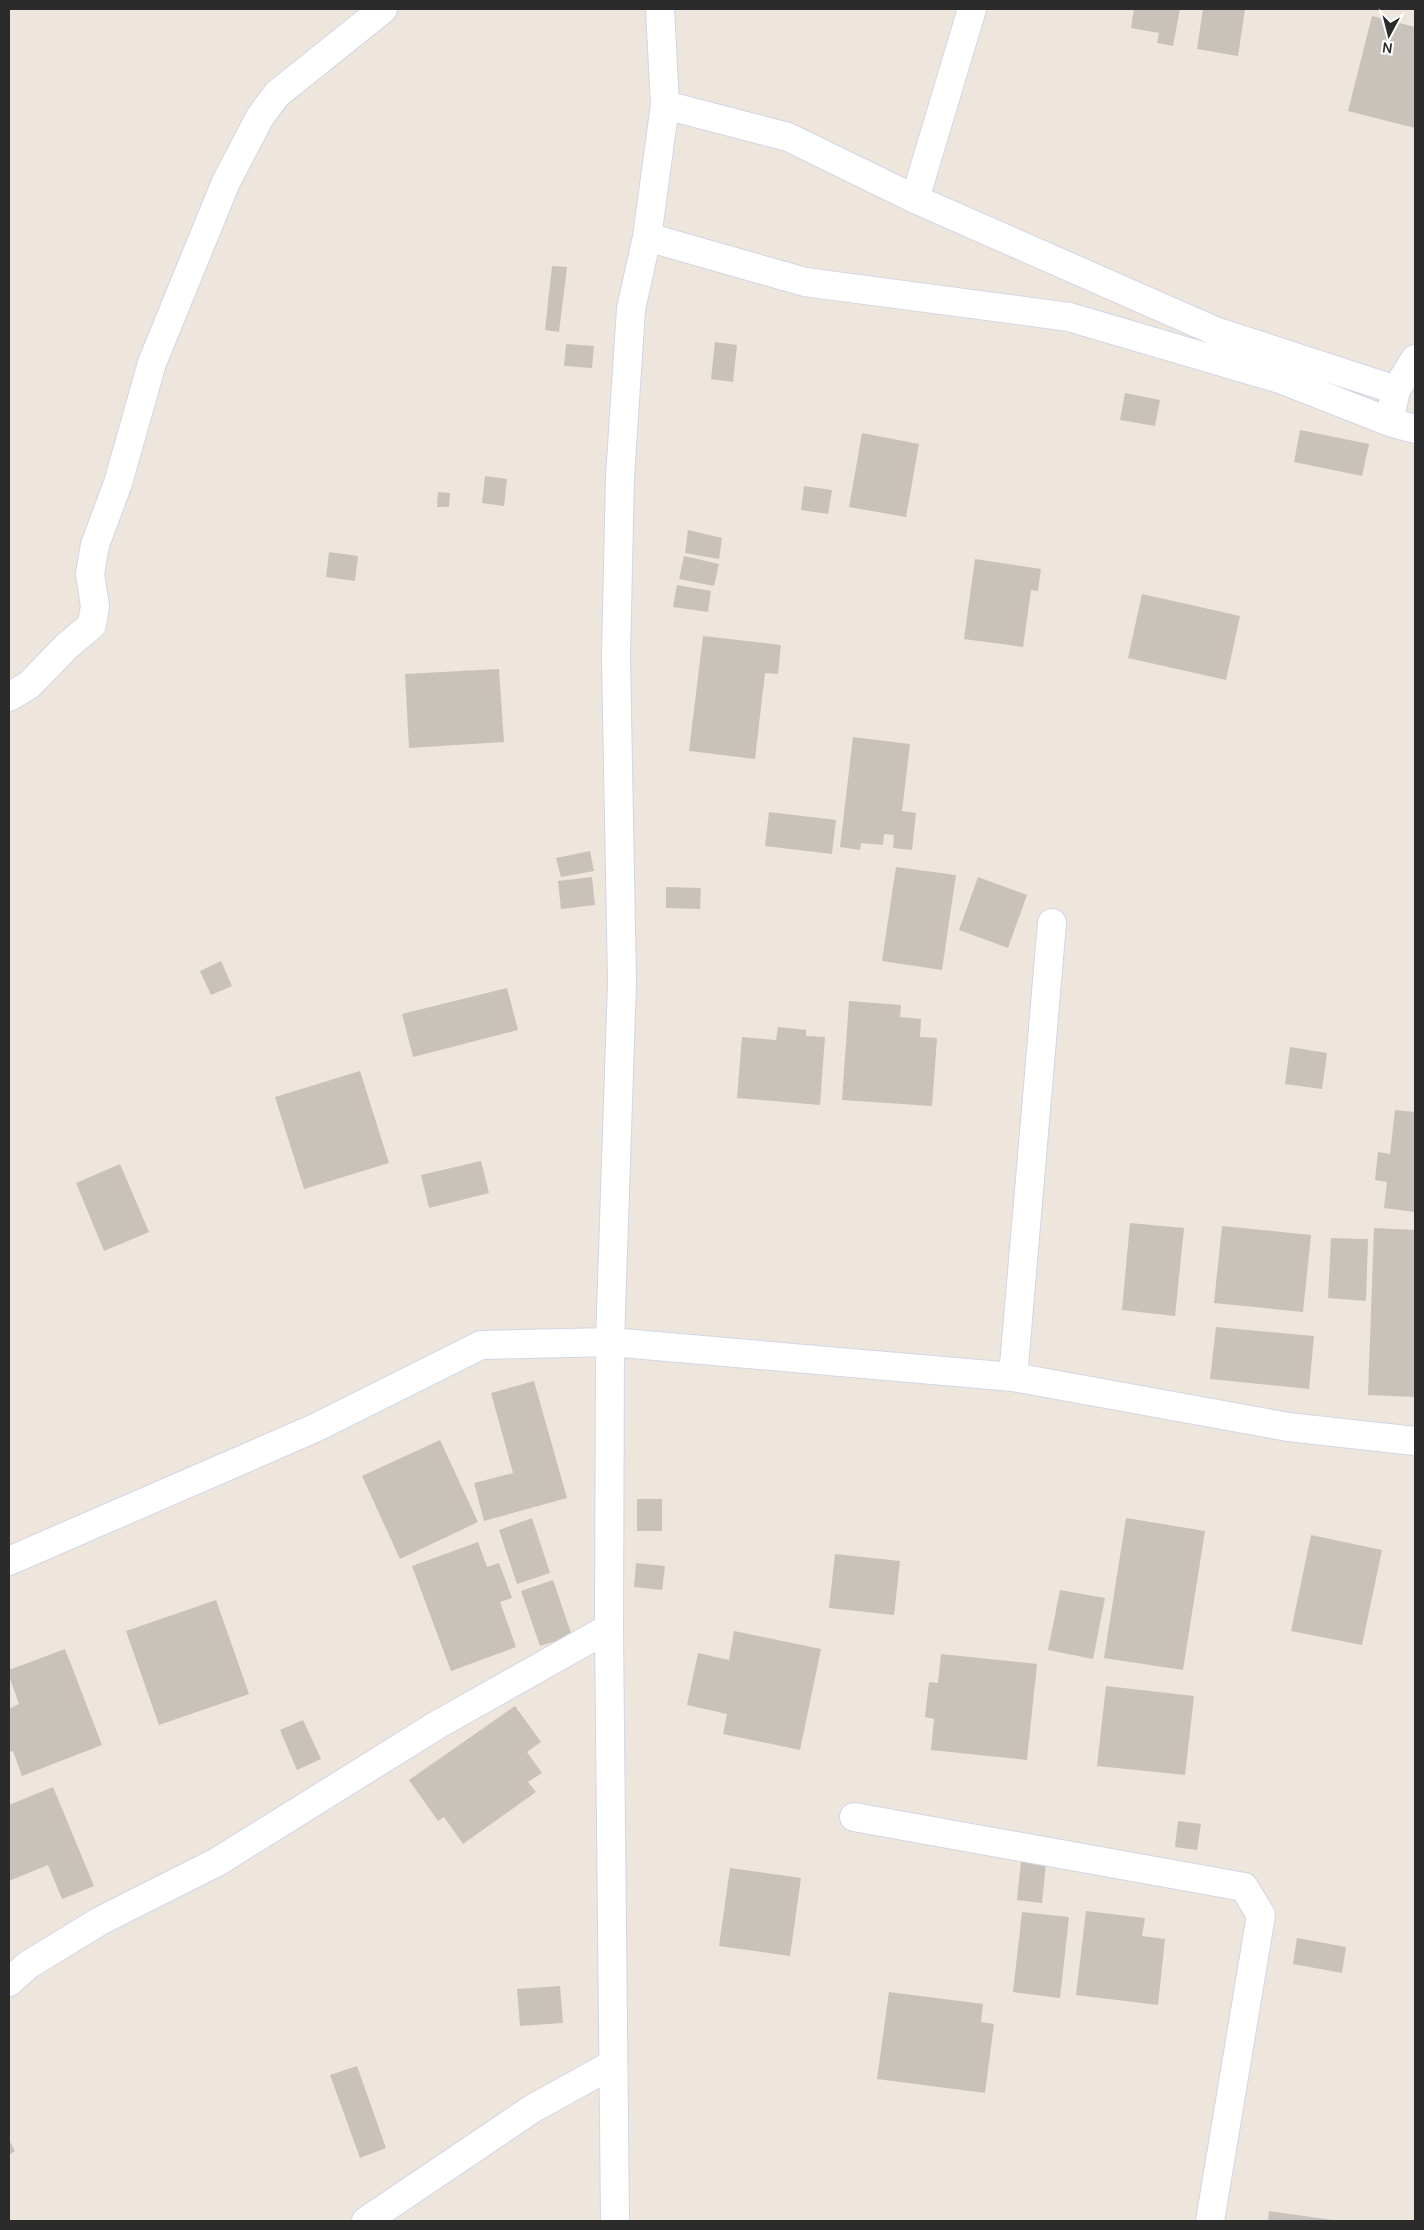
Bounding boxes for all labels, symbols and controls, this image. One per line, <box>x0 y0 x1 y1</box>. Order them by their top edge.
north arrow <box>1364 10 1414 60</box>
text: N <box>1381 38 1394 58</box>

